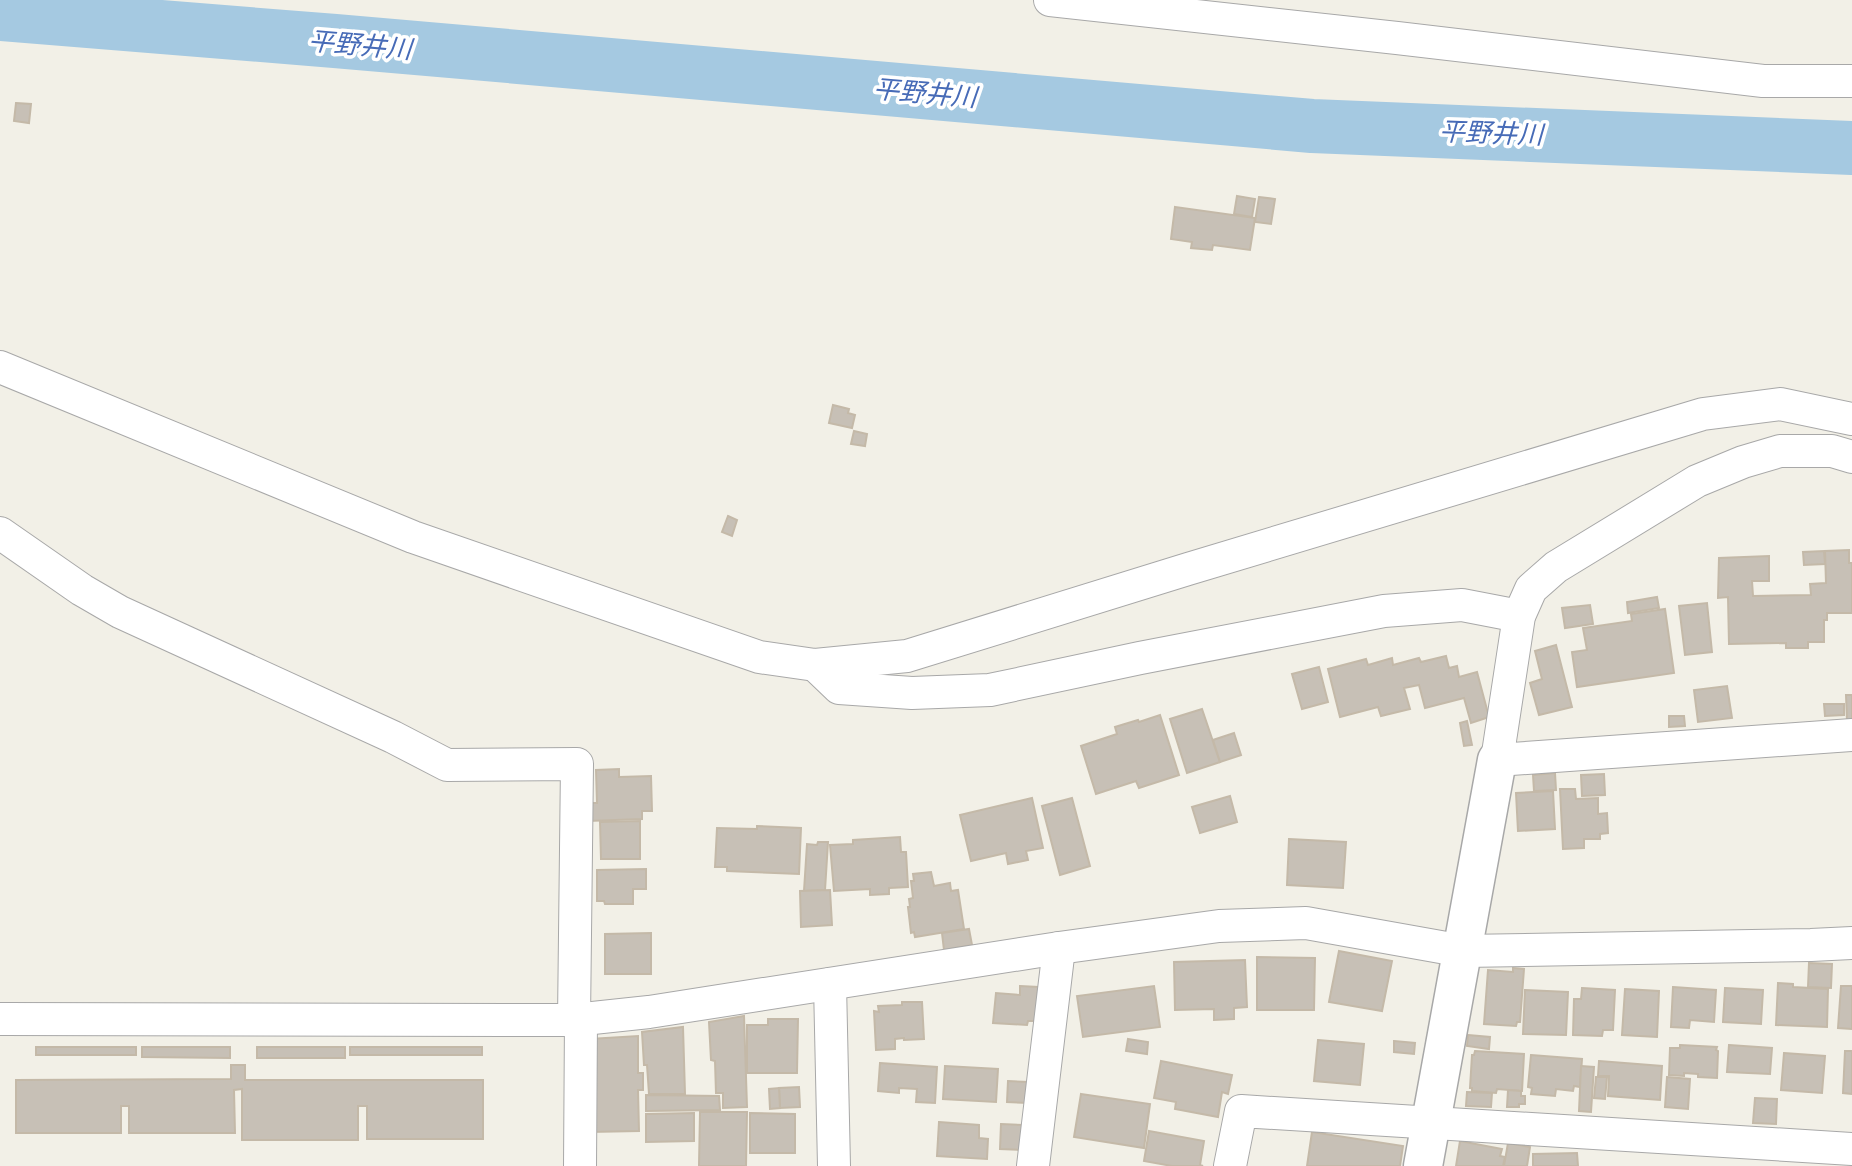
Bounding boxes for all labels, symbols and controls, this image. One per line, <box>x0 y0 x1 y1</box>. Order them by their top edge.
water label: 平野井川 <box>307 26 416 65</box>
water label: 平野井川 <box>872 74 981 113</box>
water label: 平野井川 <box>1439 116 1546 150</box>

